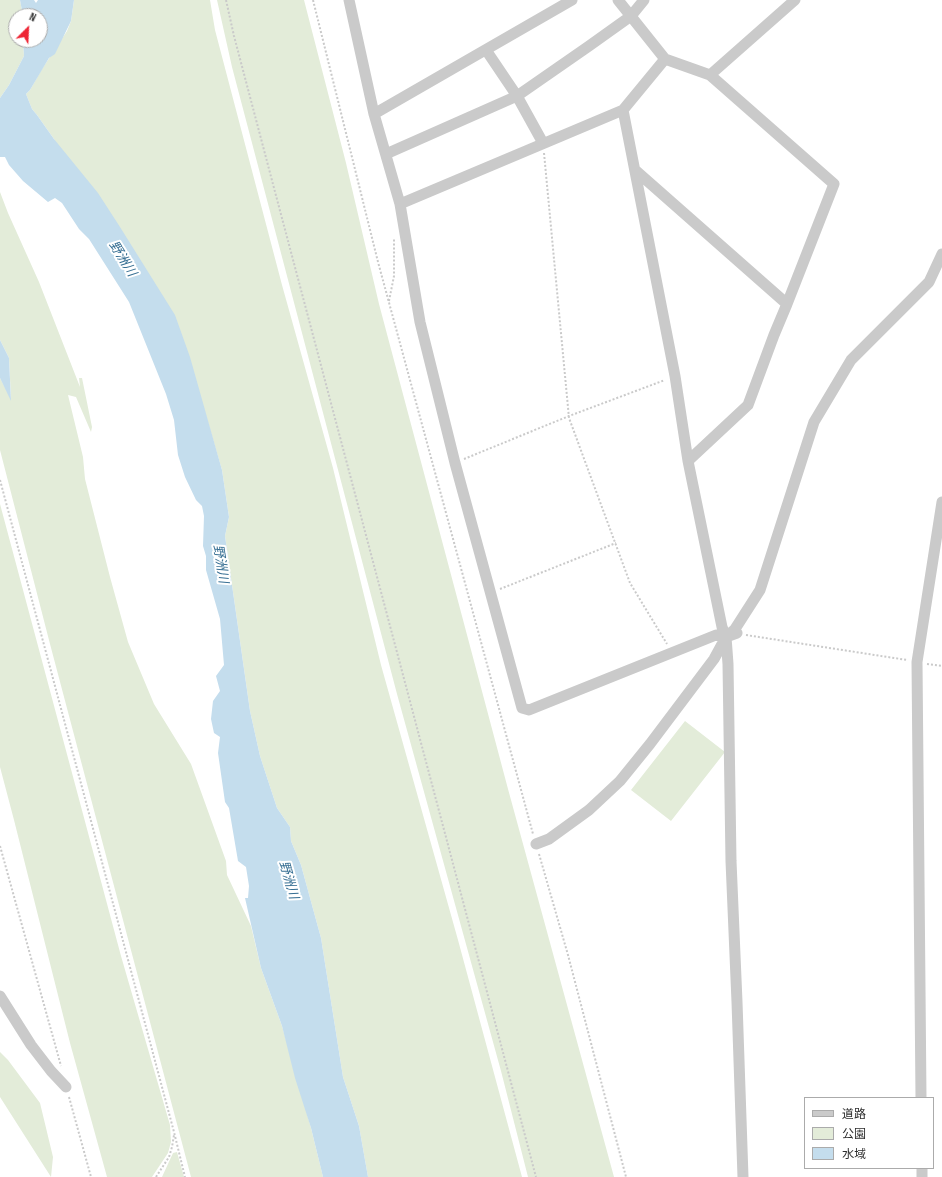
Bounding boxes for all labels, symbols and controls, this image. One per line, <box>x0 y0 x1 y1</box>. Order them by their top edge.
north arrow <box>8 8 48 48</box>
text: N <box>27 10 38 25</box>
water label: 野洲川 <box>105 238 139 280</box>
water label: 野洲川 <box>209 544 231 584</box>
water label: 野洲川 <box>275 859 301 901</box>
legend <box>804 1097 934 1169</box>
text: 道路 <box>842 1107 866 1122</box>
text: 公園 <box>842 1127 866 1142</box>
text: 水域 <box>842 1147 866 1162</box>

